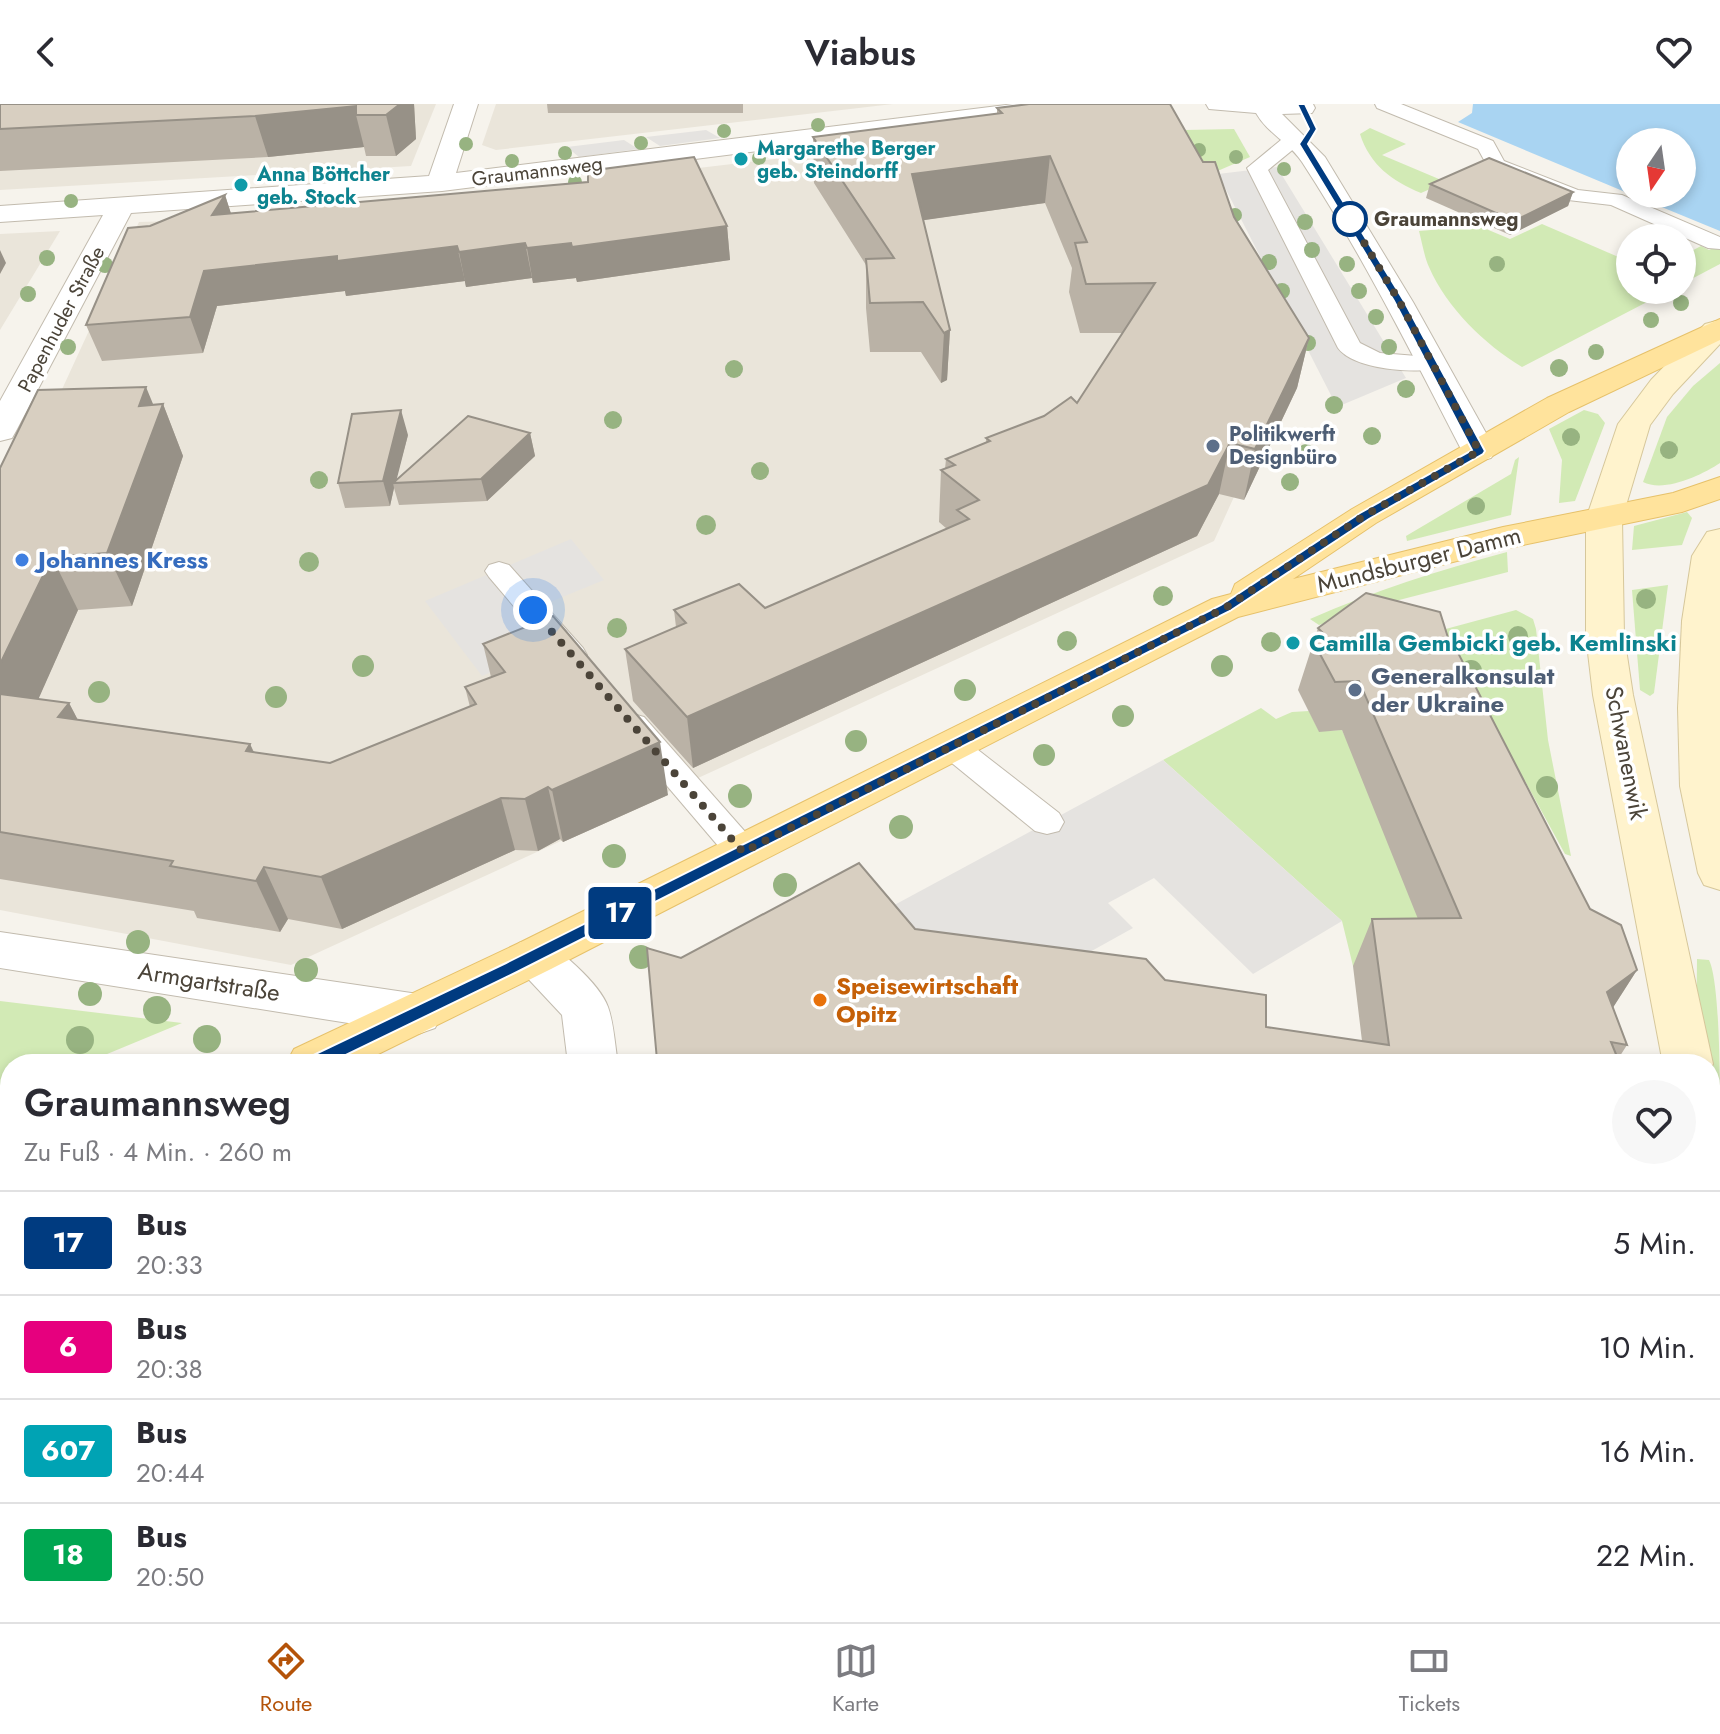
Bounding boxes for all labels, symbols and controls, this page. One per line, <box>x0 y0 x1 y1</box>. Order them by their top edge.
text: Viabus <box>804 26 916 78</box>
icon: back <box>24 30 68 74</box>
icon: heart <box>1652 30 1696 74</box>
north arrow <box>1616 128 1696 208</box>
map controls <box>1616 128 1696 304</box>
place label: Margarethe Berger geb. Steindorff <box>757 134 936 186</box>
street label: Graumannsweg <box>470 149 604 194</box>
marker: Margarethe Berger geb. Steindorff <box>732 150 750 168</box>
place label: Anna Böttcher geb. Stock <box>256 160 391 212</box>
marker: Anna Böttcher geb. Stock <box>232 176 250 194</box>
marker: Graumannsweg <box>1333 202 1367 236</box>
place label: Graumannsweg <box>1374 205 1519 234</box>
button: locate <box>1616 224 1696 304</box>
street label: Papenhuder Straße <box>11 241 112 397</box>
place label: Politikwerft Designbüro <box>1229 420 1337 472</box>
marker: Politikwerft Designbüro <box>1204 437 1222 455</box>
street label: Mundsburger Damm <box>1313 517 1524 602</box>
place label: Johannes Kress <box>34 542 208 577</box>
marker: Johannes Kress <box>13 551 31 569</box>
your location <box>513 590 553 630</box>
place label: Camilla Gembicki geb. Kemlinski <box>1309 625 1677 660</box>
marker: Camilla Gembicki geb. Kemlinski <box>1284 634 1302 652</box>
place label: Generalkonsulat der Ukraine <box>1371 658 1555 721</box>
marker: Generalkonsulat der Ukraine <box>1346 681 1364 699</box>
street label: Schwanenwik <box>1596 683 1657 823</box>
line badge: 17 <box>584 887 656 939</box>
text: 17 <box>604 892 636 933</box>
street label: Armgartstraße <box>136 953 283 1010</box>
place label: Speisewirtschaft Opitz <box>836 968 1019 1031</box>
marker: Speisewirtschaft Opitz <box>811 991 829 1009</box>
text: Graumannsweg <box>24 1075 291 1130</box>
button: heart <box>1612 1080 1696 1164</box>
text: Zu Fuß · 4 Min. · 260 m <box>24 1133 292 1171</box>
text: Bus <box>136 1203 187 1246</box>
text: 17 <box>52 1222 84 1263</box>
text: 5 Min. <box>1613 1222 1696 1265</box>
text: 20:33 <box>136 1246 203 1284</box>
text: Bus <box>136 1307 187 1350</box>
text: 6 <box>59 1326 77 1367</box>
text: 10 Min. <box>1599 1326 1696 1369</box>
text: 20:38 <box>136 1350 203 1388</box>
text: Bus <box>136 1411 187 1454</box>
text: 607 <box>41 1430 95 1471</box>
text: 16 Min. <box>1599 1430 1696 1473</box>
text: 20:44 <box>136 1454 205 1492</box>
text: Bus <box>136 1515 187 1558</box>
text: 18 <box>52 1534 84 1575</box>
text: 22 Min. <box>1596 1534 1696 1577</box>
text: 20:50 <box>136 1558 204 1596</box>
tab: Route <box>260 1639 312 1719</box>
tab: Karte <box>832 1639 879 1719</box>
tab: Tickets <box>1399 1639 1460 1719</box>

